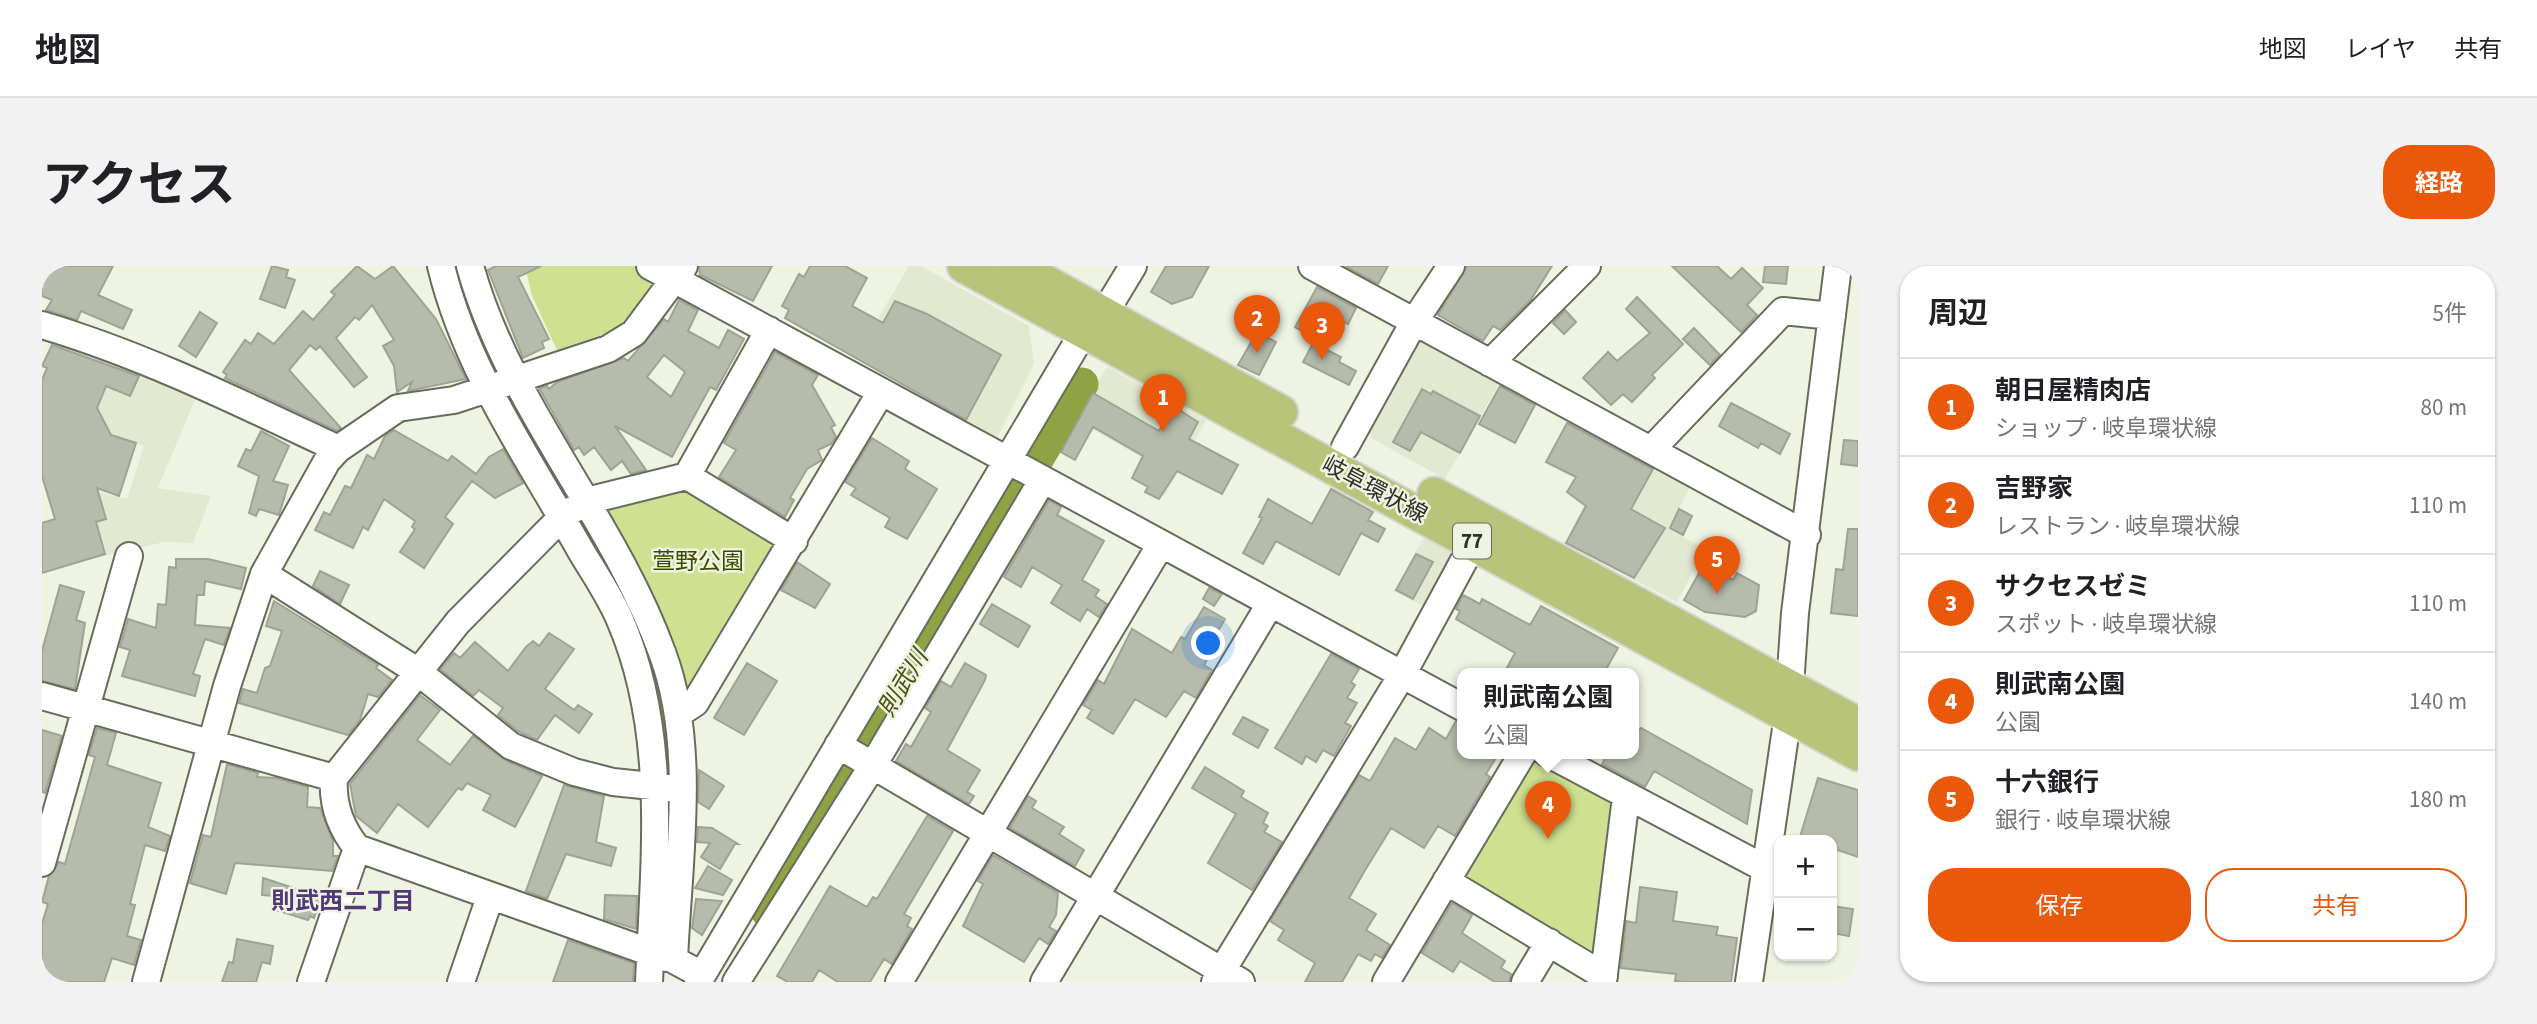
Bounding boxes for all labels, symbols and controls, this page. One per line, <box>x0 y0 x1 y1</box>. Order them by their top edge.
text: 地図 <box>35 27 101 74</box>
text: 地図 <box>2259 32 2307 67</box>
text: レイヤ <box>2345 32 2416 67</box>
text: 共有 <box>2454 32 2502 67</box>
button: 経路 <box>2383 145 2495 219</box>
text: アクセス <box>42 151 236 221</box>
text: 周辺 <box>1928 292 1988 335</box>
pin: 2 <box>1234 295 1280 353</box>
text: 5件 <box>2433 297 2467 330</box>
pin: 3 <box>1299 302 1345 360</box>
text: 朝日屋精肉店 <box>1995 372 2151 409</box>
pin: 1 <box>1140 374 1186 432</box>
text: 1 <box>1945 391 1957 424</box>
text: 80 m <box>2420 391 2467 424</box>
text: ショップ · 岐阜環状線 <box>1995 412 2217 445</box>
street label: 岐阜環状線 <box>1316 448 1433 531</box>
text: 吉野家 <box>1995 470 2073 507</box>
text: 2 <box>1945 489 1957 522</box>
text: 110 m <box>2409 489 2467 522</box>
text: レストラン · 岐阜環状線 <box>1995 510 2240 543</box>
road number: 77 <box>1453 524 1491 558</box>
pin: 5 <box>1694 536 1740 594</box>
park label: 萱野公園 <box>652 545 744 578</box>
text: サクセスゼミ <box>1995 568 2151 605</box>
text: 3 <box>1945 587 1957 620</box>
text: 110 m <box>2409 587 2467 620</box>
text: スポット · 岐阜環状線 <box>1995 608 2217 641</box>
your location <box>1191 626 1225 660</box>
water label: 則武川 <box>870 641 939 723</box>
text: 則武南公園 <box>1995 666 2125 703</box>
popup <box>1457 668 1639 759</box>
text: 則武南公園 <box>1483 679 1613 716</box>
text: 4 <box>1945 685 1957 718</box>
text: 140 m <box>2409 685 2467 718</box>
text: 公園 <box>1995 706 2041 739</box>
text: 公園 <box>1483 719 1529 752</box>
text: 十六銀行 <box>1995 764 2099 801</box>
pin: 4 <box>1525 781 1571 839</box>
text: 5 <box>1945 783 1957 816</box>
text: 180 m <box>2409 783 2467 816</box>
text: 銀行 · 岐阜環状線 <box>1995 804 2171 837</box>
map controls <box>1774 835 1837 961</box>
button: + <box>1774 835 1837 898</box>
button: 保存 <box>1928 868 2191 942</box>
button: 共有 <box>2205 868 2467 942</box>
district label: 則武西二丁目 <box>271 884 415 919</box>
button: − <box>1774 898 1837 961</box>

